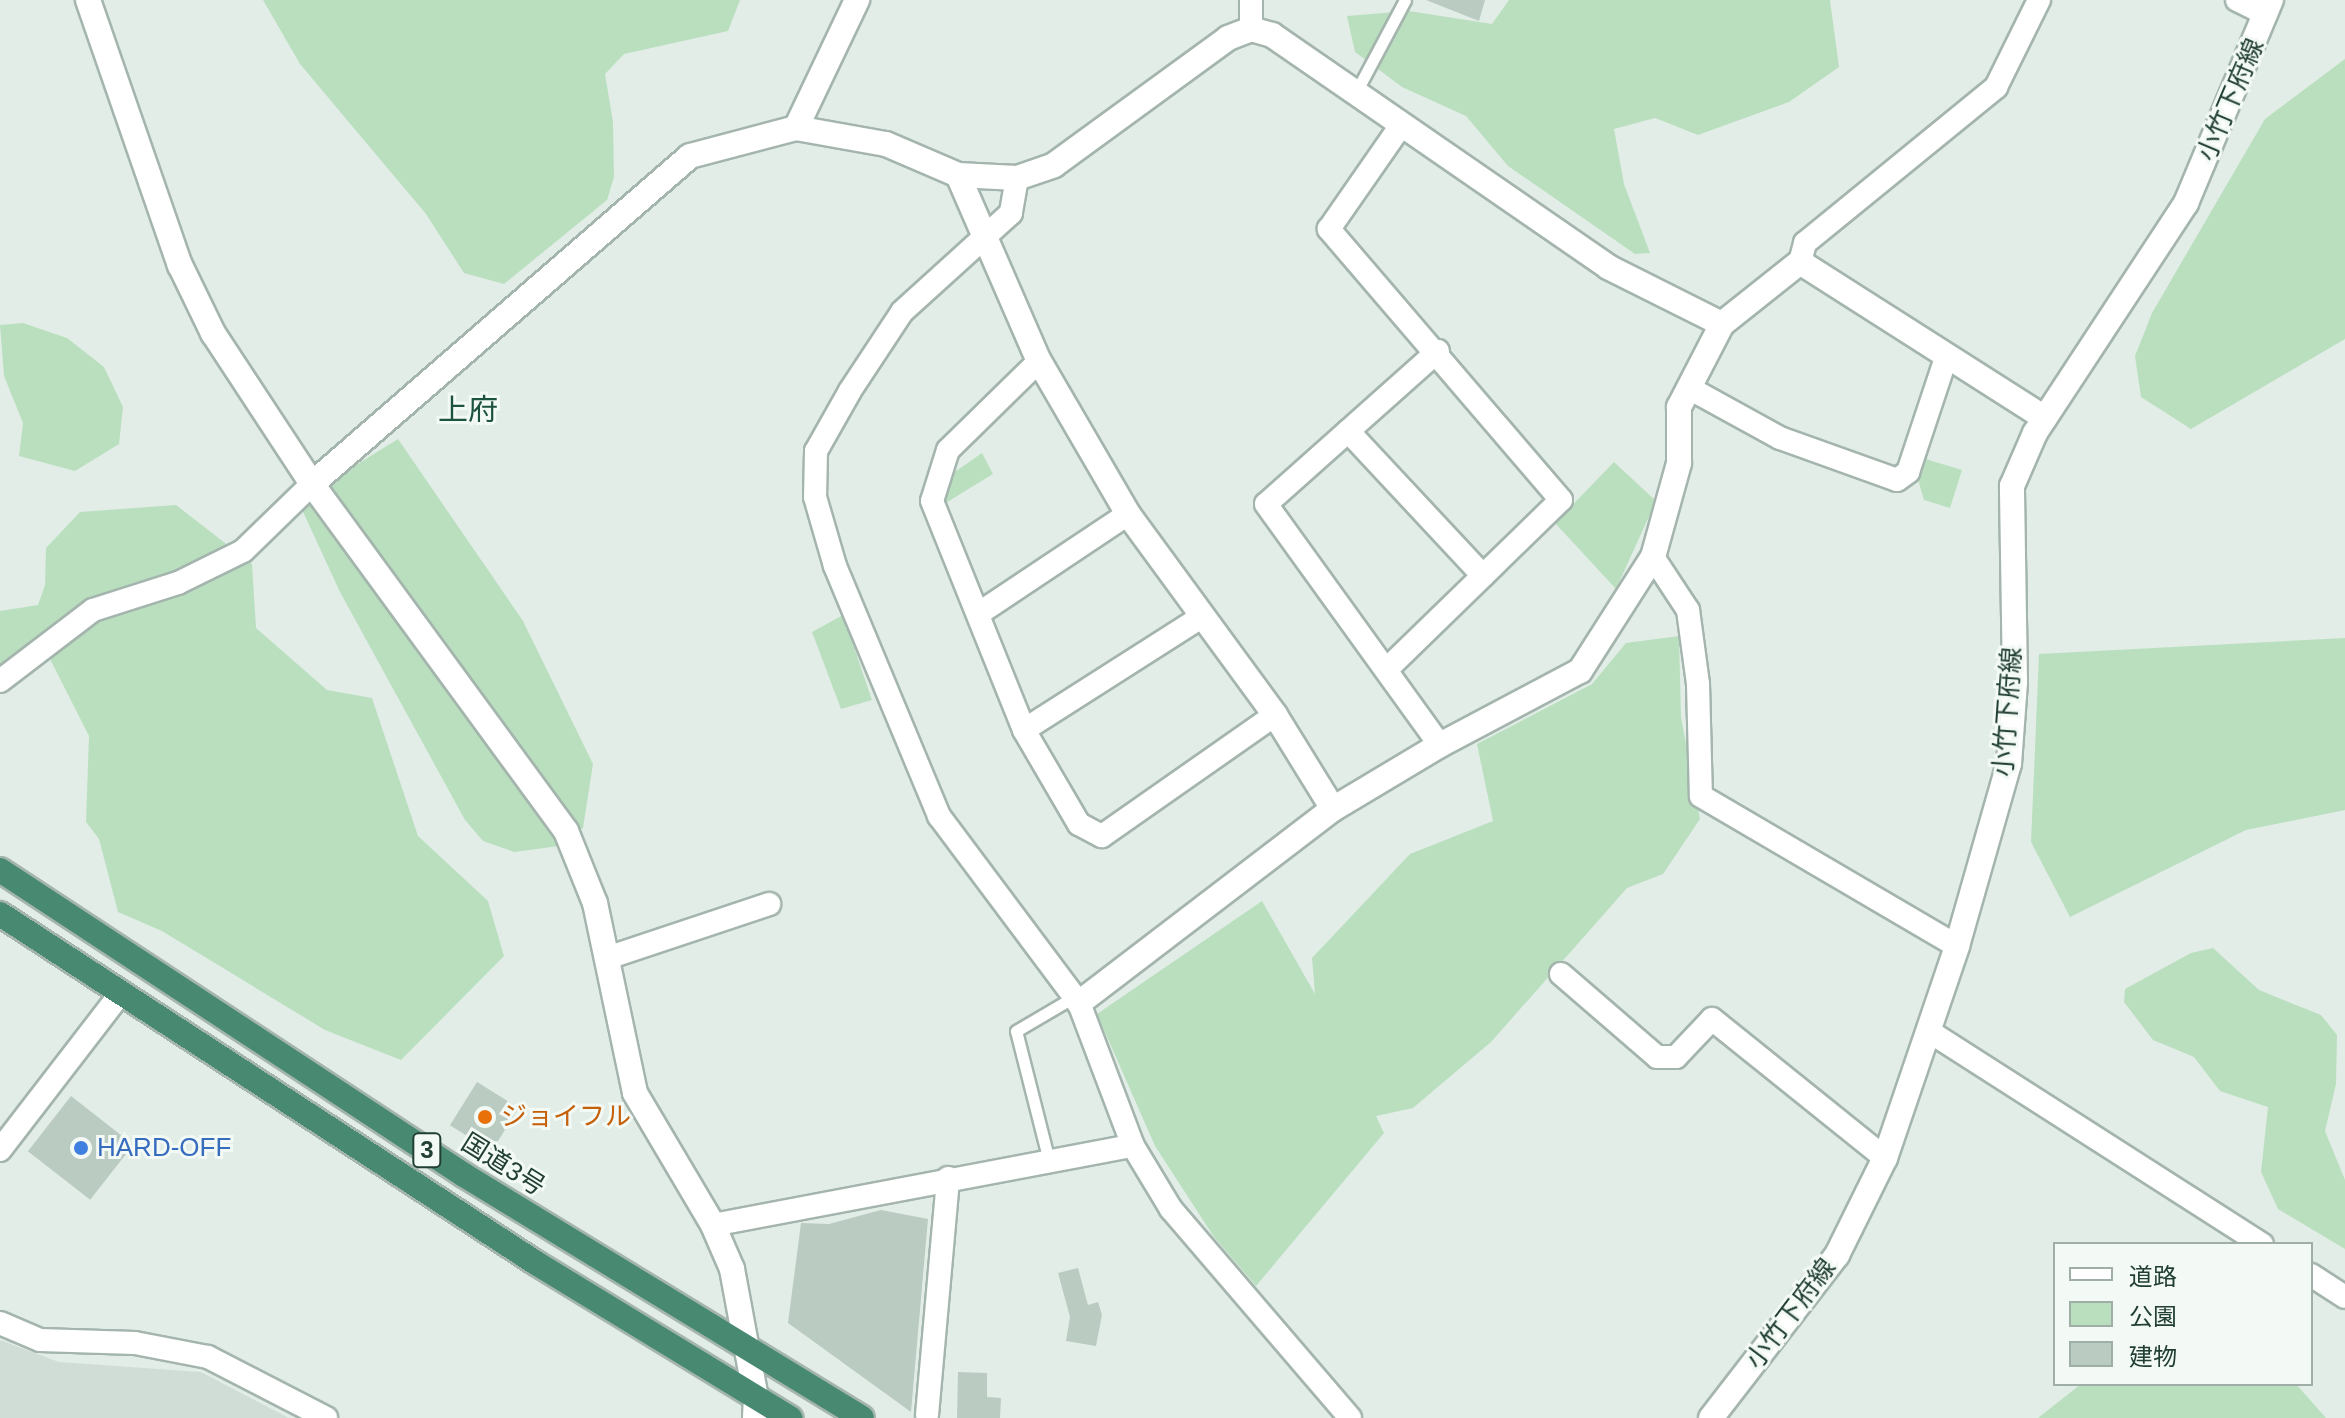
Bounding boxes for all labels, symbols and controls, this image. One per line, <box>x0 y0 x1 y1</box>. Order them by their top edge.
street label: 小竹下府線 <box>2191 34 2271 166</box>
district label: 上府 <box>438 392 498 428</box>
street label: 小竹下府線 <box>1988 646 2028 778</box>
place label: ジョイフル <box>501 1101 631 1133</box>
marker: ジョイフル <box>476 1108 494 1126</box>
street label: 国道3号 <box>456 1127 550 1203</box>
road number: 3 <box>411 1130 443 1170</box>
place label: HARD-OFF <box>97 1132 231 1164</box>
marker: HARD-OFF <box>72 1139 90 1157</box>
legend <box>2053 1242 2313 1386</box>
street label: 小竹下府線 <box>1739 1253 1843 1375</box>
text: 道路 <box>2129 1263 2177 1290</box>
text: 公園 <box>2129 1303 2177 1330</box>
text: 建物 <box>2129 1343 2177 1370</box>

